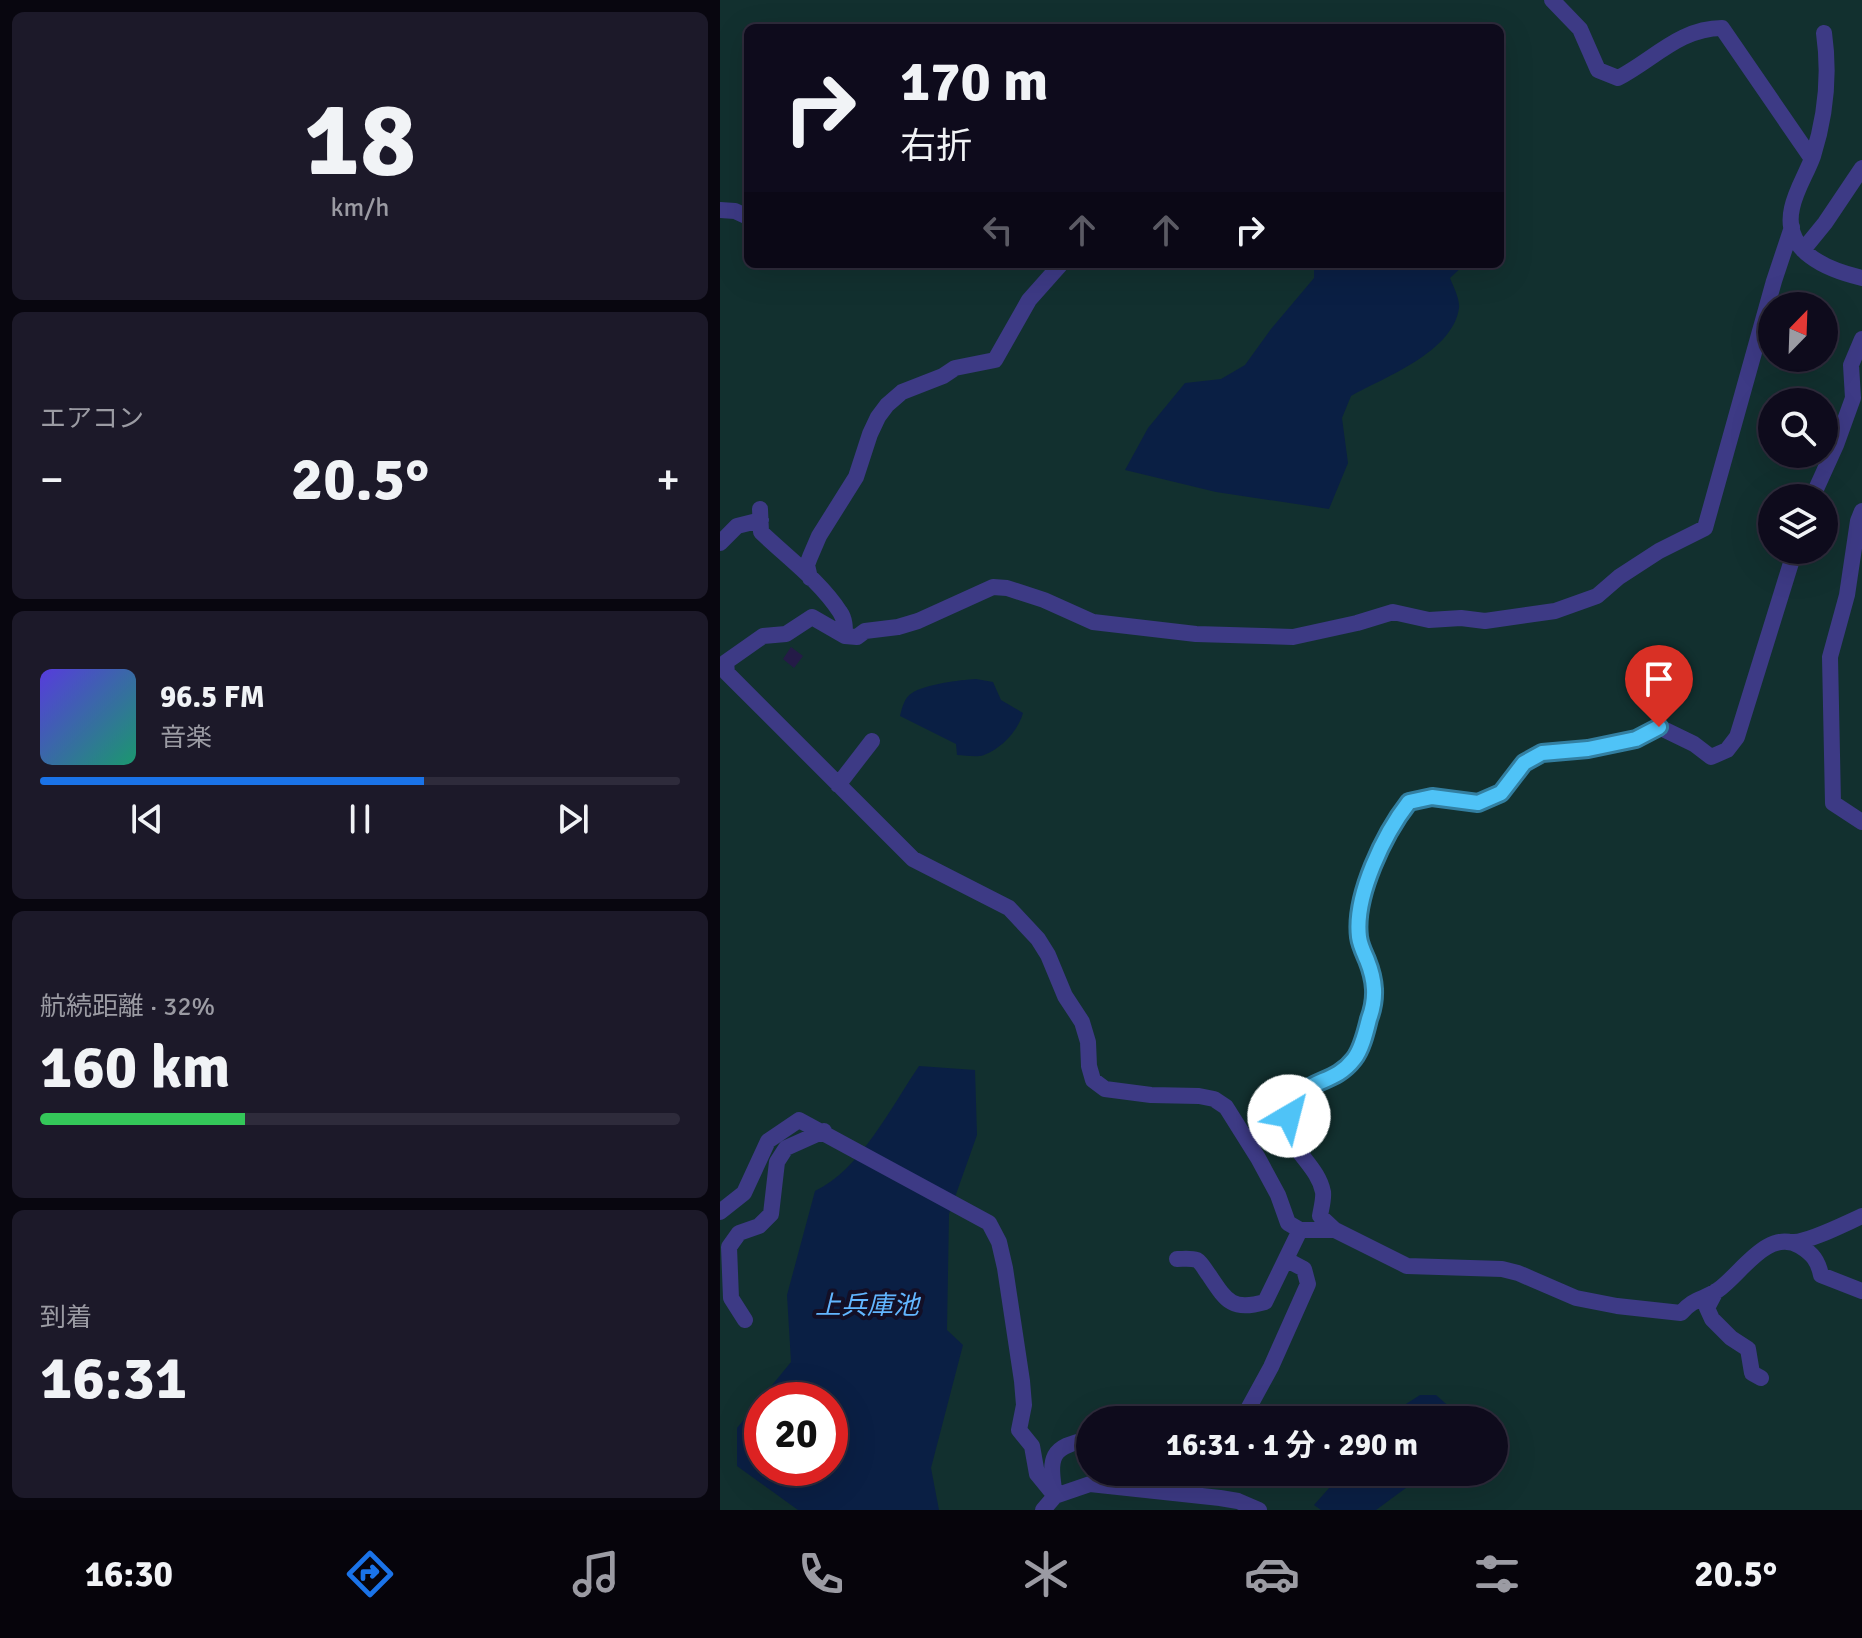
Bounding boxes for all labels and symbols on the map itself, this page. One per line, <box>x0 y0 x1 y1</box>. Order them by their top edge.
north arrow <box>1758 292 1838 372</box>
pin <box>1625 645 1693 727</box>
position arrow <box>1247 1074 1331 1158</box>
water label: 上兵庫池 <box>815 1290 922 1322</box>
speed limit sign: 20 <box>744 1382 848 1486</box>

